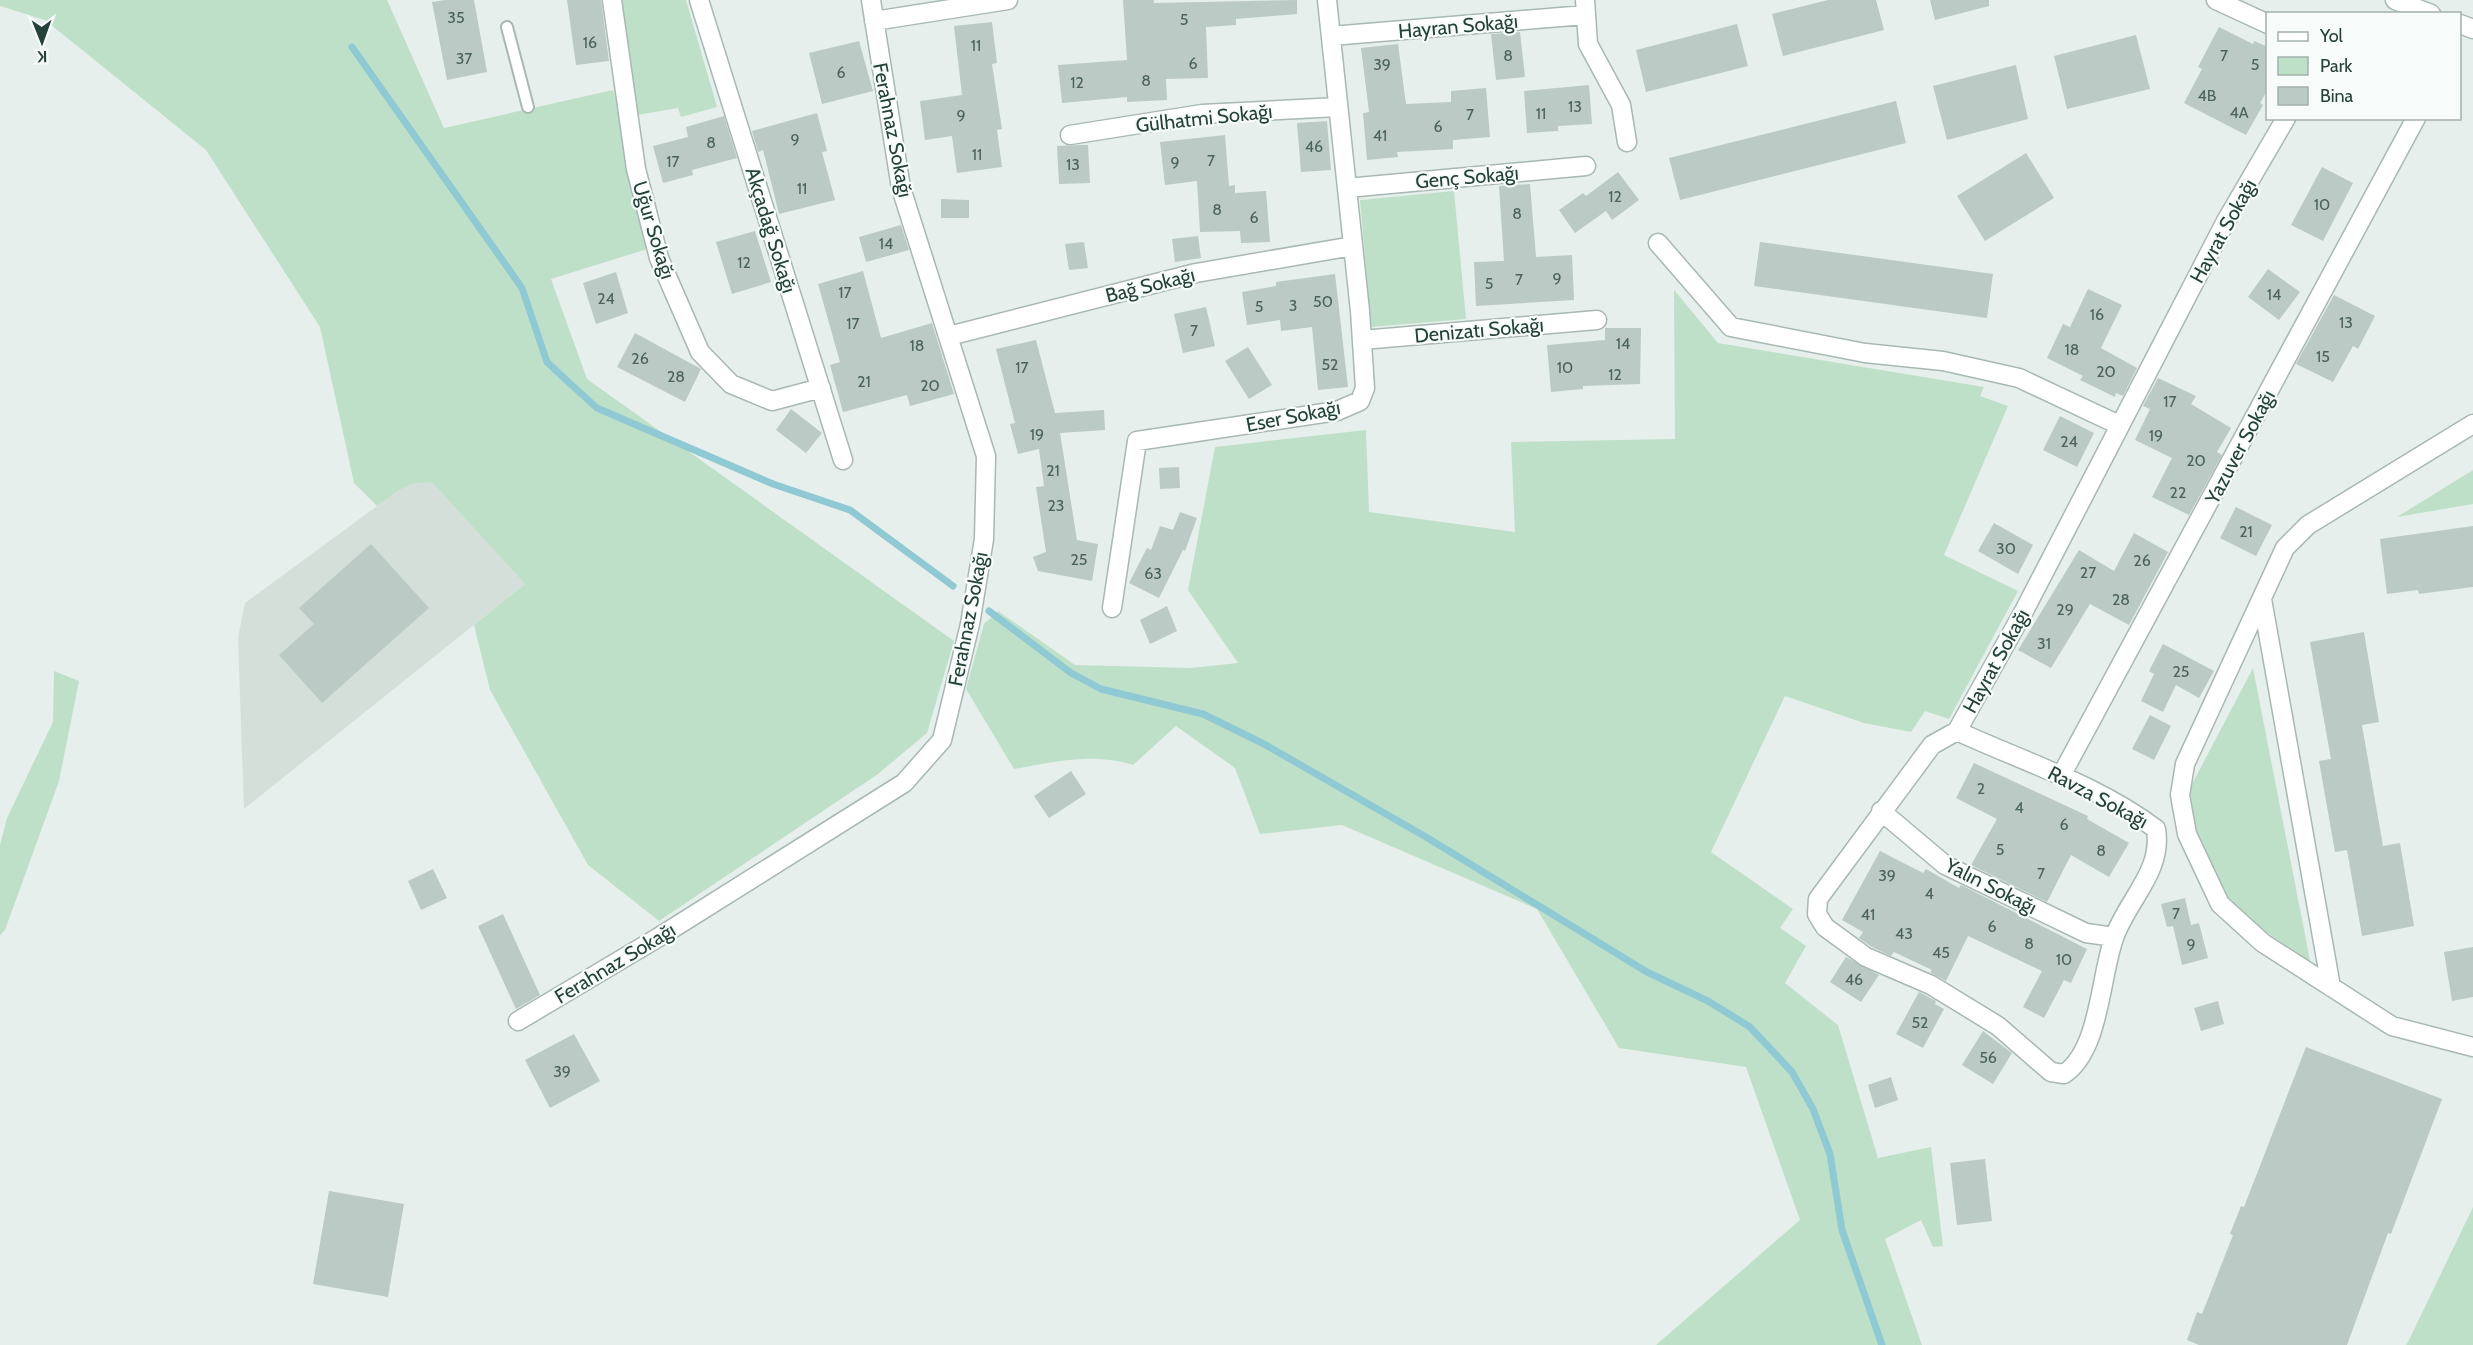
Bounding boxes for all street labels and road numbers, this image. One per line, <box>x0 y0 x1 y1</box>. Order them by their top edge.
street label: Hayran Sokağı <box>1397 9 1519 43</box>
street label: Ferahnaz Sokağı <box>868 61 918 199</box>
street label: Gülhatmi Sokağı <box>1135 99 1273 137</box>
street label: Genç Sokağı <box>1414 161 1520 193</box>
street label: Akçadağ Sokağı <box>741 164 801 296</box>
street label: Hayrat Sokağı <box>2185 175 2261 287</box>
street label: Uğur Sokağı <box>628 178 680 282</box>
street label: Bağ Sokağı <box>1103 262 1197 308</box>
street label: Denizatı Sokağı <box>1413 312 1545 348</box>
street label: Yazuver Sokağı <box>2199 386 2280 509</box>
street label: Eser Sokağı <box>1244 395 1342 437</box>
street label: Ferahnaz Sokağı <box>943 550 993 688</box>
street label: Hayrat Sokağı <box>1958 605 2034 717</box>
street label: Ravza Sokağı <box>2044 761 2152 833</box>
street label: Yalın Sokağı <box>1940 852 2041 919</box>
street label: Ferahnaz Sokağı <box>550 918 680 1008</box>

